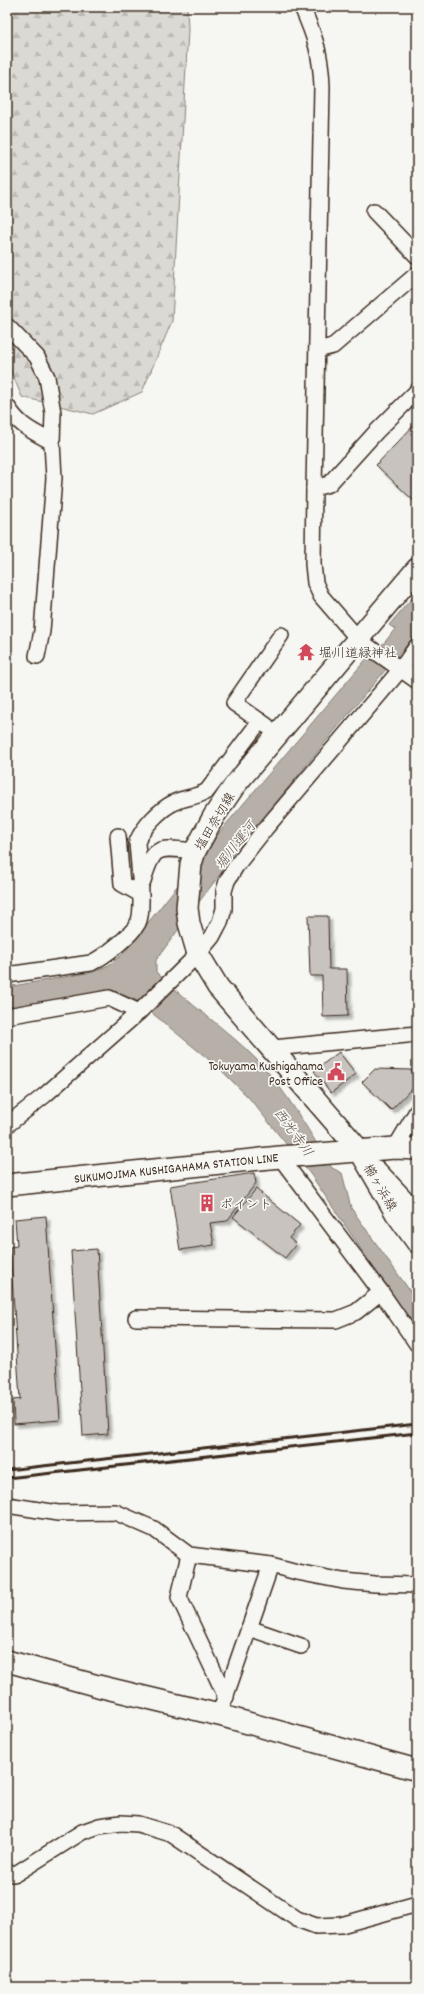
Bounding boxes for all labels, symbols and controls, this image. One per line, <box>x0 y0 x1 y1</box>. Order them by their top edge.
temple icon: 堀川道緑神社 <box>296 642 316 662</box>
place label: 堀川道緑神社 <box>319 645 397 664</box>
street label: 塩田奈切線 <box>191 789 242 855</box>
water label: 堀川運河 <box>211 816 263 874</box>
place label: Tokuyama Kushigahama Post Office <box>209 1058 324 1092</box>
public building icon: Tokuyama Kushigahama Post Office <box>326 1062 346 1082</box>
water label: 西光寺川 <box>268 1105 317 1162</box>
street label: SUKUMOJIMA KUSHIGAHAMA STATION LINE <box>73 1149 279 1190</box>
street label: 櫛ヶ浜線 <box>357 1161 401 1216</box>
building icon: ポイント <box>197 1193 217 1213</box>
place label: ポイント <box>220 1196 272 1215</box>

